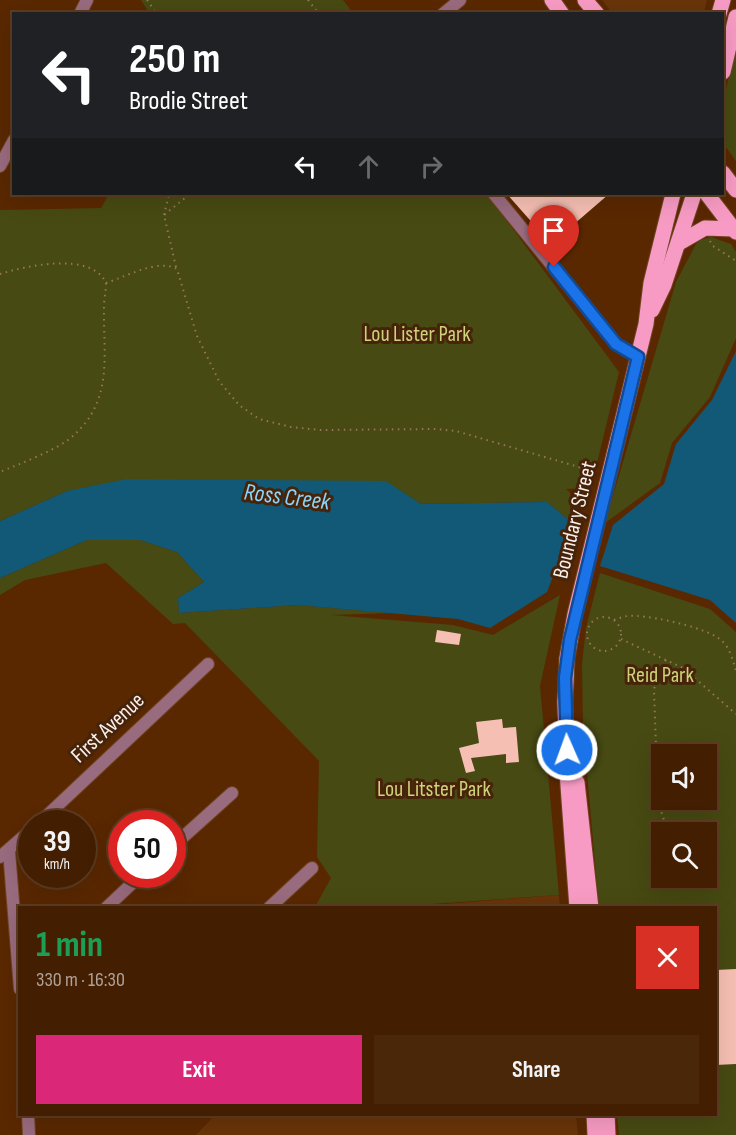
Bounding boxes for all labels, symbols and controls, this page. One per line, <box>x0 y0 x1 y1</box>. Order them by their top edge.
text: 250 m <box>129 34 220 85</box>
icon: left <box>30 36 108 114</box>
text: Brodie Street <box>129 85 248 117</box>
icon: left <box>289 150 322 183</box>
icon: ahead <box>352 150 385 183</box>
icon: right <box>415 150 448 183</box>
pin <box>528 205 579 267</box>
icon: arrive <box>537 214 570 247</box>
park label: Lou Lister Park <box>363 321 471 348</box>
street label: Boundary Street <box>547 458 603 582</box>
water label: Ross Creek <box>242 477 333 517</box>
park label: Reid Park <box>626 662 694 689</box>
street label: First Avenue <box>66 687 150 769</box>
position arrow <box>535 718 599 782</box>
map controls <box>651 744 717 888</box>
button: sound <box>651 744 717 810</box>
park label: Lou Litster Park <box>377 776 491 803</box>
speed limit sign: 50 <box>108 810 186 888</box>
button: search <box>651 822 717 888</box>
text: 39 <box>43 824 71 860</box>
text: km/h <box>44 855 70 874</box>
text: 1 min <box>36 924 103 967</box>
button: close <box>636 926 699 989</box>
text: 330 m · 16:30 <box>36 968 125 992</box>
button: Exit <box>36 1035 362 1104</box>
button: Share <box>374 1035 699 1104</box>

